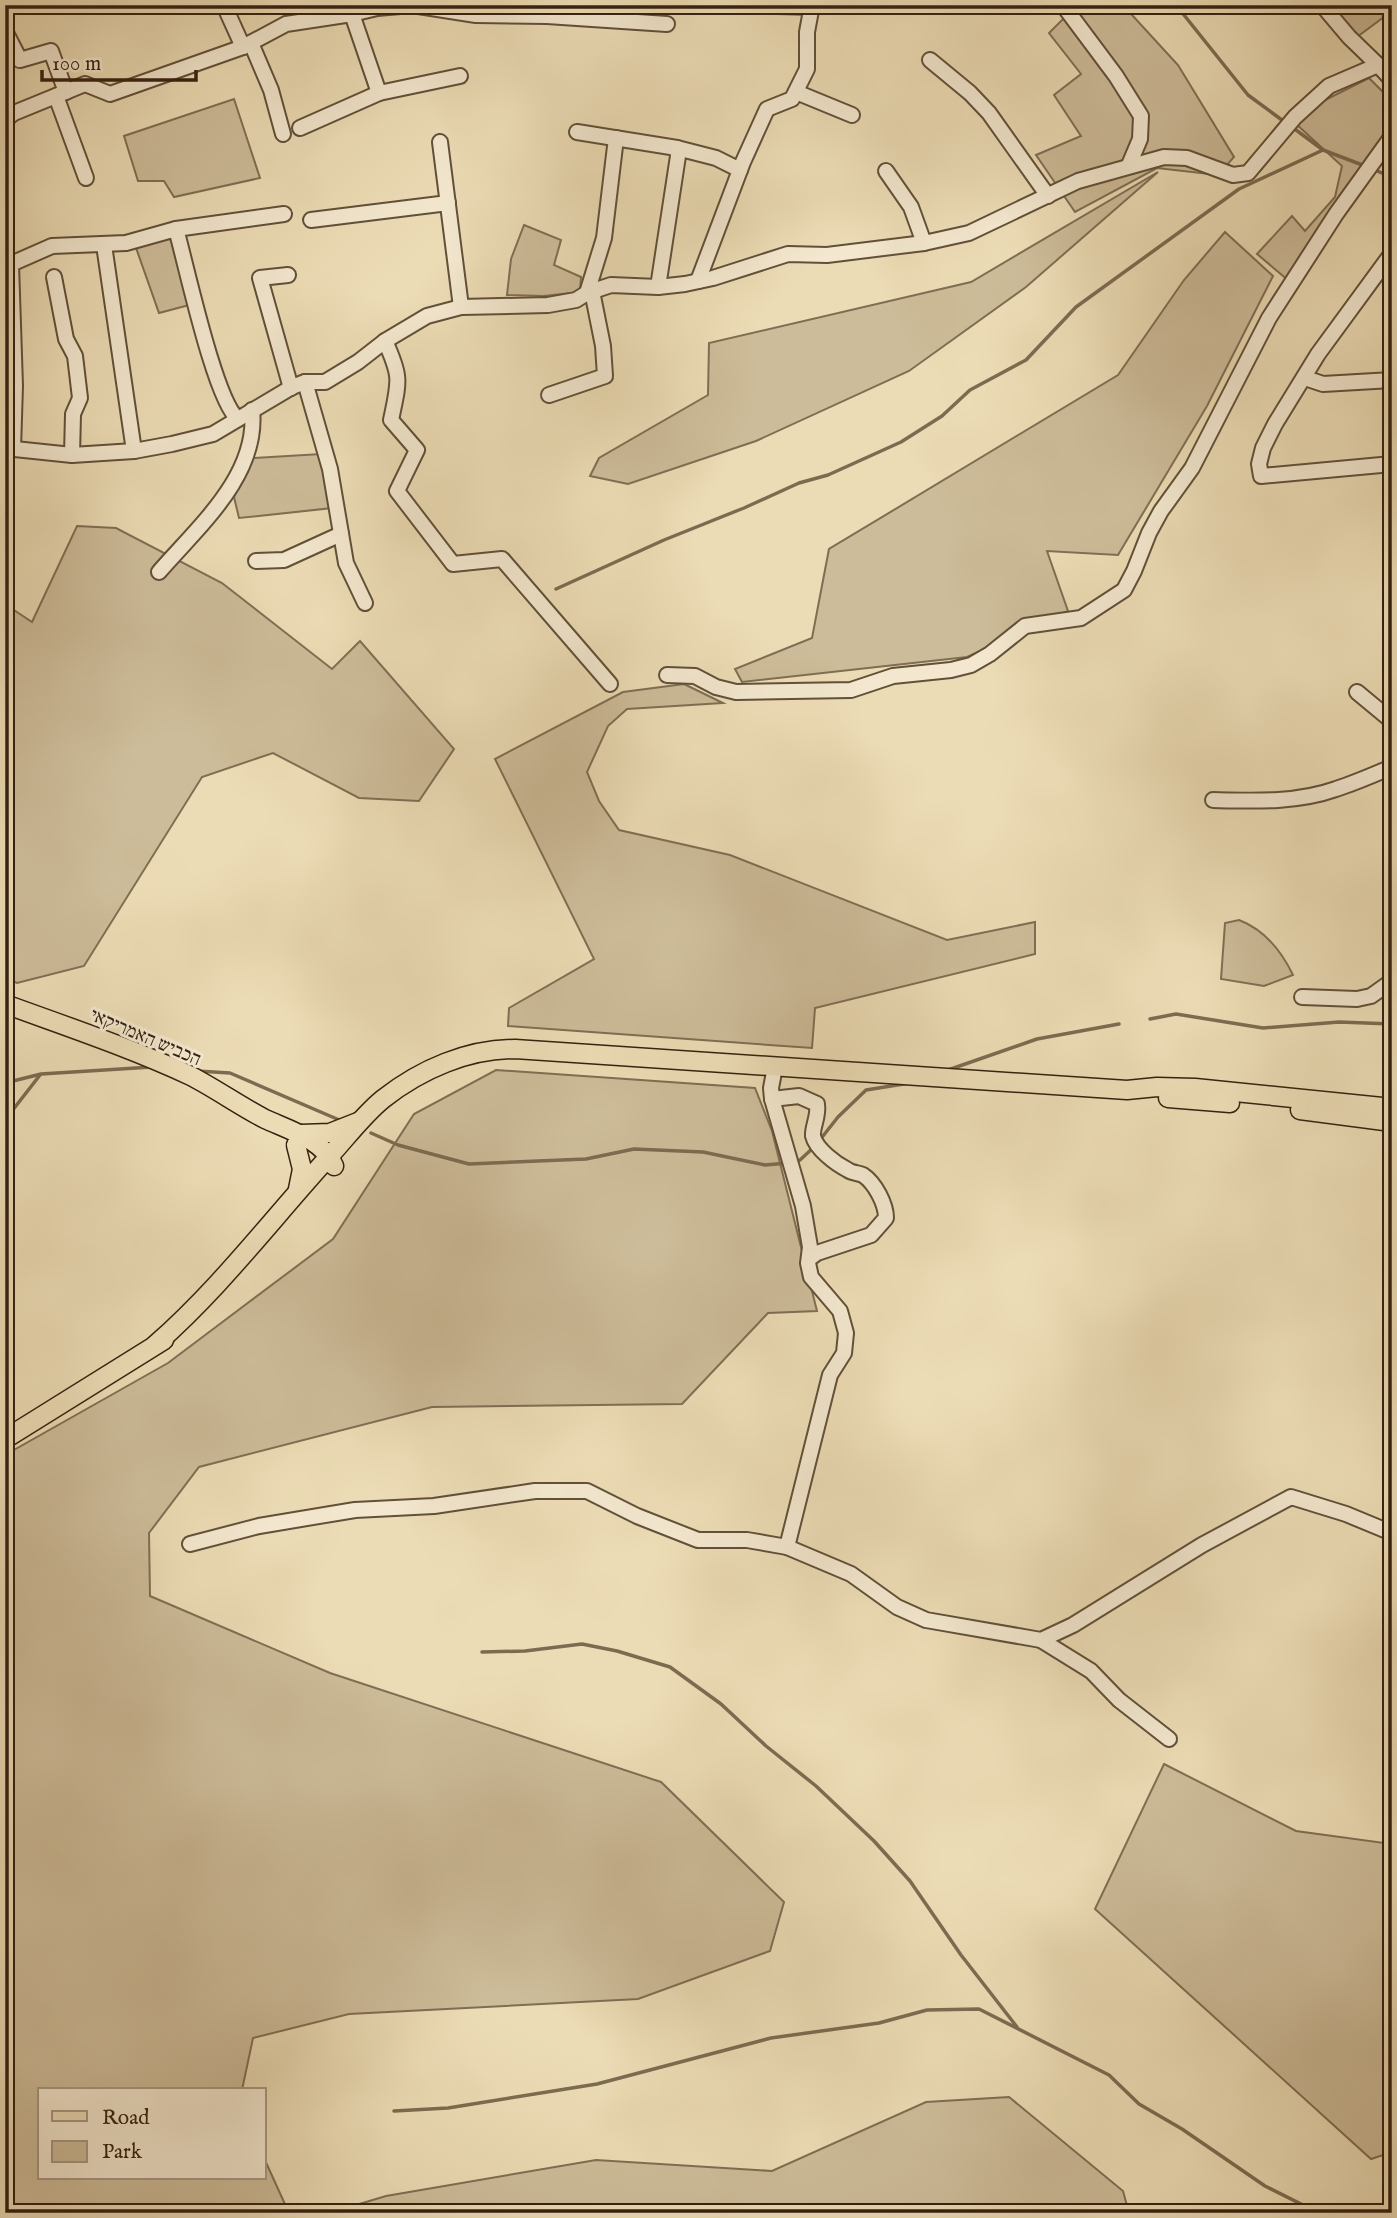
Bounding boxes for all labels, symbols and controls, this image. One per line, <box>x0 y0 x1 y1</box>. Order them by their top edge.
scale bar <box>42 38 196 82</box>
text: 100 m <box>52 51 101 78</box>
street label: הכביש האמריקאי <box>86 1004 205 1072</box>
legend <box>38 2088 266 2180</box>
text: Road <box>102 2105 150 2132</box>
text: Park <box>102 2139 143 2166</box>

